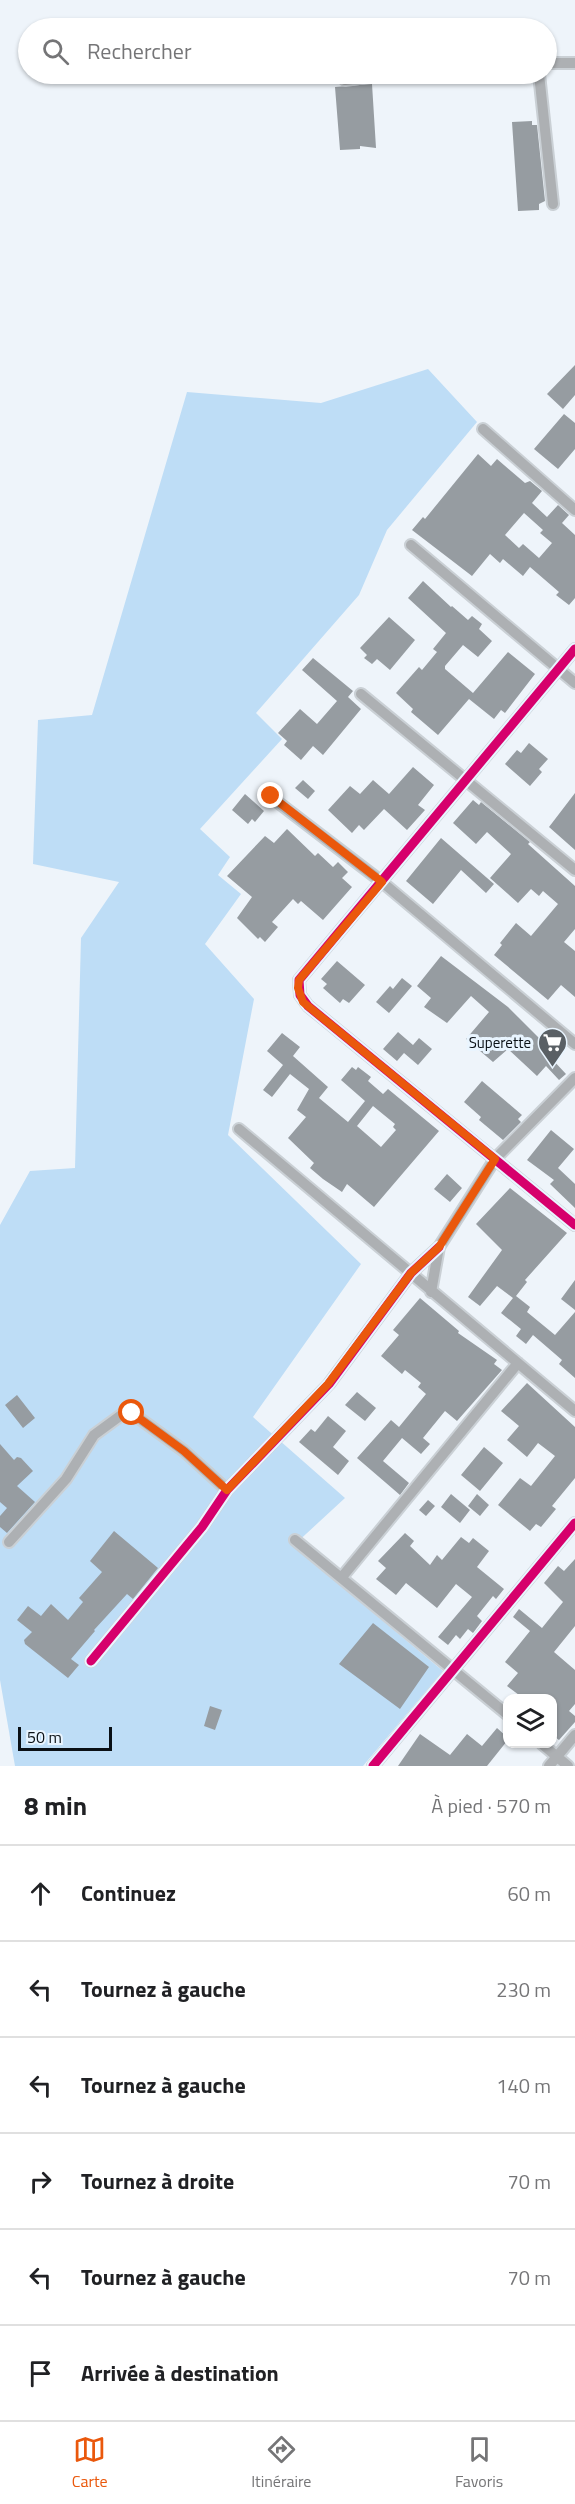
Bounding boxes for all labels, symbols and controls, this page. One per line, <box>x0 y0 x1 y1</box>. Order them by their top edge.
search box <box>18 18 557 84</box>
text: Rechercher <box>87 34 192 68</box>
icon: search <box>39 35 72 68</box>
route end <box>257 782 283 808</box>
supermarket icon: Superette <box>536 1026 568 1068</box>
place label: Superette <box>469 1031 531 1054</box>
route start <box>118 1399 144 1425</box>
map controls <box>503 1694 557 1748</box>
button: layers <box>503 1694 557 1748</box>
scale bar <box>18 1724 112 1752</box>
text: 50 m <box>27 1725 62 1749</box>
text: 8 min <box>24 1786 87 1825</box>
text: À pied · 570 m <box>431 1790 551 1821</box>
text: Continuez <box>81 1876 176 1910</box>
icon: ahead <box>24 1877 57 1910</box>
text: 60 m <box>507 1878 551 1909</box>
text: Tournez à gauche <box>81 1972 246 2006</box>
icon: left <box>24 1973 57 2006</box>
text: 230 m <box>496 1974 551 2005</box>
text: Tournez à gauche <box>81 2068 246 2102</box>
icon: left <box>24 2069 57 2102</box>
text: 140 m <box>496 2070 551 2101</box>
text: Tournez à droite <box>81 2164 234 2198</box>
icon: right <box>24 2165 57 2198</box>
text: 70 m <box>507 2166 551 2197</box>
text: Tournez à gauche <box>81 2260 246 2294</box>
icon: left <box>24 2261 57 2294</box>
text: 70 m <box>507 2262 551 2293</box>
text: Arrivée à destination <box>81 2356 279 2390</box>
icon: arrive <box>24 2357 57 2390</box>
tab: Carte <box>72 2433 108 2493</box>
tab: Itinéraire <box>251 2433 311 2493</box>
tab: Favoris <box>455 2433 503 2493</box>

